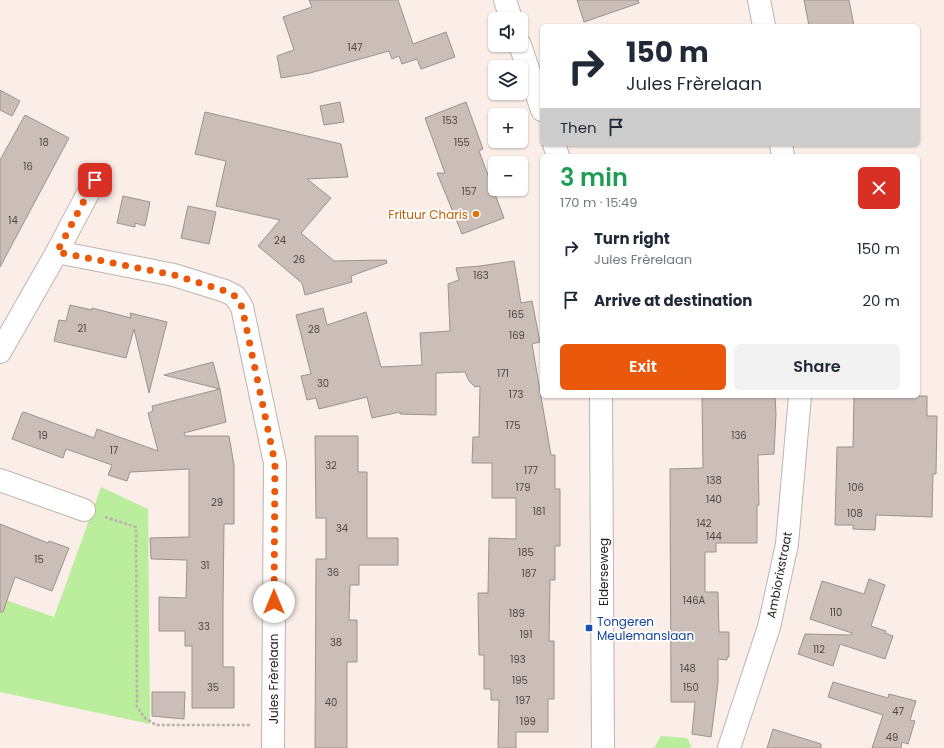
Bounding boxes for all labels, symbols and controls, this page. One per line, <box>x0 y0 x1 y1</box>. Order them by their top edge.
map controls <box>488 12 528 196</box>
button: sound <box>488 12 528 52</box>
text: 150 m <box>626 33 709 72</box>
house number: 147 <box>348 40 363 55</box>
icon: right <box>560 40 612 92</box>
button: layers <box>488 60 528 100</box>
text: Jules Frèrelaan <box>626 71 762 96</box>
button: + <box>488 108 528 148</box>
house number: 153 <box>442 113 458 128</box>
icon: arrive <box>605 116 627 138</box>
text: Then <box>560 117 597 138</box>
house number: 18 <box>39 135 49 150</box>
house number: 155 <box>454 135 470 150</box>
button: − <box>488 156 528 196</box>
house number: 16 <box>23 159 33 174</box>
text: 3 min <box>560 161 628 194</box>
pin <box>78 163 112 197</box>
button: close <box>858 167 900 209</box>
icon: arrive <box>84 169 106 191</box>
house number: 157 <box>462 184 477 199</box>
text: 170 m · 15:49 <box>560 193 637 212</box>
place label: Frituur Charis <box>388 206 468 223</box>
marker: Frituur Charis <box>471 209 481 219</box>
house number: 14 <box>8 213 18 228</box>
text: Turn right <box>594 228 670 249</box>
house number: 24 <box>274 233 286 248</box>
icon: right <box>560 237 582 259</box>
text: 150 m <box>857 238 900 259</box>
text: Jules Frèrelaan <box>594 250 692 269</box>
house number: 26 <box>293 252 305 267</box>
house number: 163 <box>473 268 489 283</box>
icon: arrive <box>560 289 582 311</box>
text: Arrive at destination <box>594 290 752 311</box>
text: 20 m <box>862 290 900 311</box>
house number: 165 <box>508 307 524 322</box>
house number: 21 <box>78 321 86 336</box>
house number: 28 <box>308 322 320 337</box>
house number: 169 <box>509 328 525 343</box>
button: Exit <box>560 344 726 390</box>
button: Share <box>734 344 900 390</box>
house number: 171 <box>497 366 509 381</box>
house number: 30 <box>317 376 329 391</box>
house number: 173 <box>509 387 523 402</box>
house number: 175 <box>506 418 520 433</box>
house number: 19 <box>38 428 48 443</box>
house number: 136 <box>731 428 747 443</box>
house number: 17 <box>110 443 119 458</box>
house number: 32 <box>325 458 337 473</box>
house number: 177 <box>524 463 539 478</box>
house number: 138 <box>706 473 722 488</box>
house number: 179 <box>516 480 530 495</box>
house number: 106 <box>848 480 864 495</box>
house number: 140 <box>706 492 722 507</box>
house number: 29 <box>211 495 223 510</box>
house number: 181 <box>533 504 545 519</box>
house number: 108 <box>847 506 863 521</box>
house number: 142 <box>696 516 712 531</box>
house number: 34 <box>336 521 348 536</box>
house number: 144 <box>706 529 722 544</box>
street label: Ambiorixstraat <box>762 530 796 620</box>
street label: Elderseweg <box>595 538 612 606</box>
house number: 185 <box>518 545 534 560</box>
house number: 15 <box>34 552 44 567</box>
house number: 31 <box>200 558 210 573</box>
house number: 36 <box>327 565 339 580</box>
house number: 187 <box>522 566 537 581</box>
position arrow <box>253 581 295 623</box>
house number: 146A <box>683 593 706 608</box>
house number: 110 <box>830 605 842 620</box>
house number: 189 <box>509 606 525 621</box>
place label: Tongeren Meulemanslaan <box>597 613 694 644</box>
house number: 33 <box>198 619 210 634</box>
marker: Tongeren Meulemanslaan <box>584 623 594 633</box>
house number: 191 <box>520 627 532 642</box>
street label: Jules Frèrelaan <box>265 634 282 724</box>
house number: 38 <box>330 635 342 650</box>
house number: 112 <box>813 642 825 657</box>
house number: 193 <box>510 652 526 667</box>
house number: 148 <box>680 661 696 676</box>
house number: 195 <box>512 673 528 688</box>
house number: 35 <box>207 680 219 695</box>
house number: 150 <box>683 680 699 695</box>
house number: 197 <box>516 693 531 708</box>
house number: 40 <box>325 695 337 710</box>
house number: 47 <box>892 704 904 719</box>
house number: 199 <box>520 714 536 729</box>
house number: 49 <box>886 730 898 745</box>

